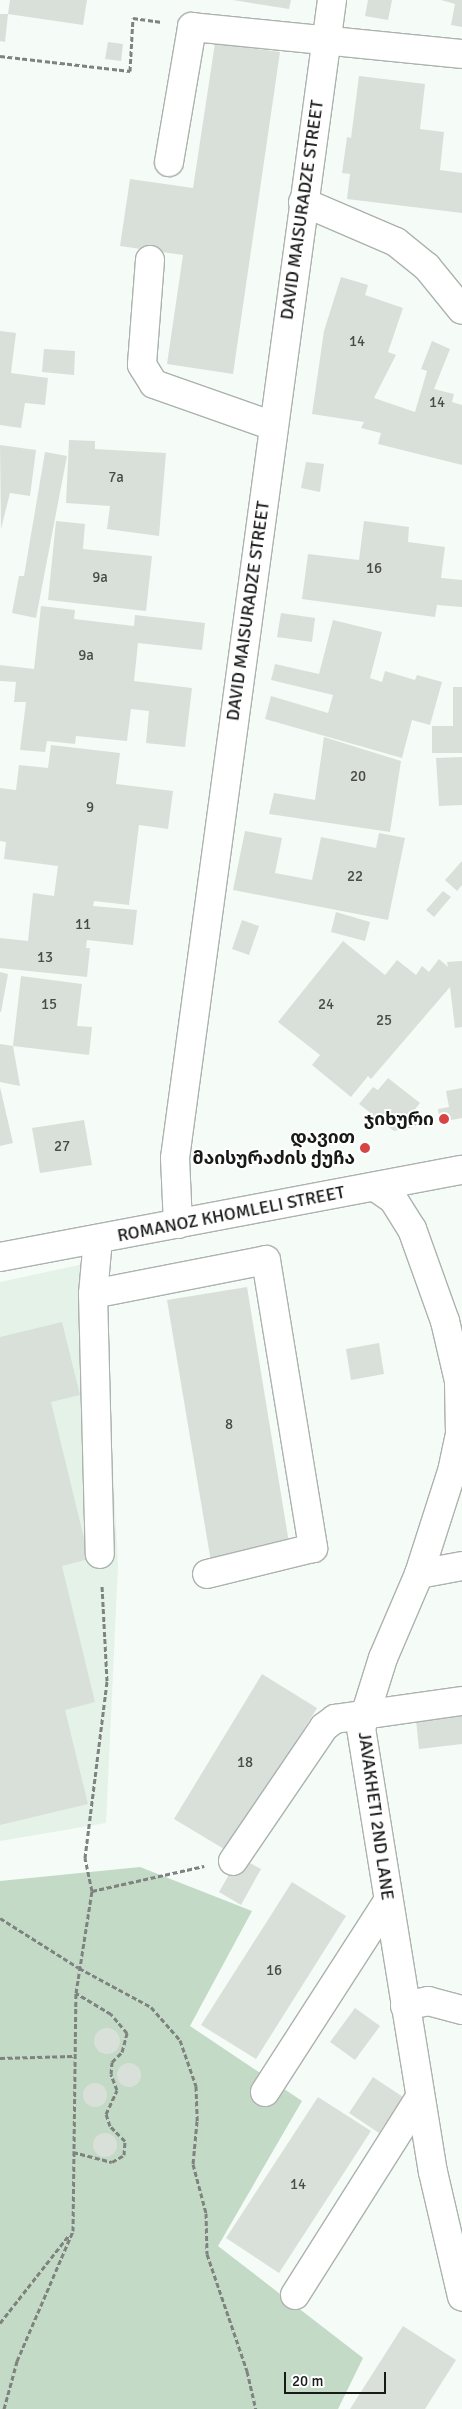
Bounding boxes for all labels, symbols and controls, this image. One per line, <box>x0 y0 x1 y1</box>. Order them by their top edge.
street label: DAVID MAISURADZE STREET <box>276 99 328 321</box>
house number: 14 <box>349 333 365 351</box>
house number: 14 <box>429 394 445 412</box>
house number: 7a <box>108 469 124 487</box>
street label: DAVID MAISURADZE STREET <box>222 500 274 722</box>
house number: 16 <box>366 560 382 578</box>
house number: 9a <box>92 569 108 587</box>
house number: 9a <box>78 647 94 665</box>
house number: 20 <box>350 768 366 786</box>
house number: 9 <box>86 799 94 817</box>
house number: 22 <box>347 868 363 886</box>
house number: 11 <box>75 916 91 934</box>
house number: 13 <box>37 949 53 967</box>
house number: 15 <box>41 996 57 1014</box>
house number: 24 <box>318 996 334 1014</box>
house number: 25 <box>376 1012 392 1030</box>
place label: ჯიხური <box>364 1108 434 1130</box>
marker: ჯიხური <box>438 1113 450 1125</box>
place label: დავით მაისურაძის ქუჩა <box>192 1127 355 1170</box>
house number: 27 <box>54 1138 70 1156</box>
marker: დავით მაისურაძის ქუჩა <box>359 1142 371 1154</box>
street label: ROMANOZ KHOMLELI STREET <box>115 1181 347 1247</box>
house number: 8 <box>225 1416 233 1434</box>
street label: JAVAKHETI 2ND LANE <box>354 1731 398 1901</box>
house number: 18 <box>237 1754 253 1772</box>
house number: 16 <box>266 1962 282 1980</box>
house number: 14 <box>290 2176 306 2194</box>
scale bar <box>287 2362 390 2394</box>
text: 20 m <box>292 2372 323 2390</box>

